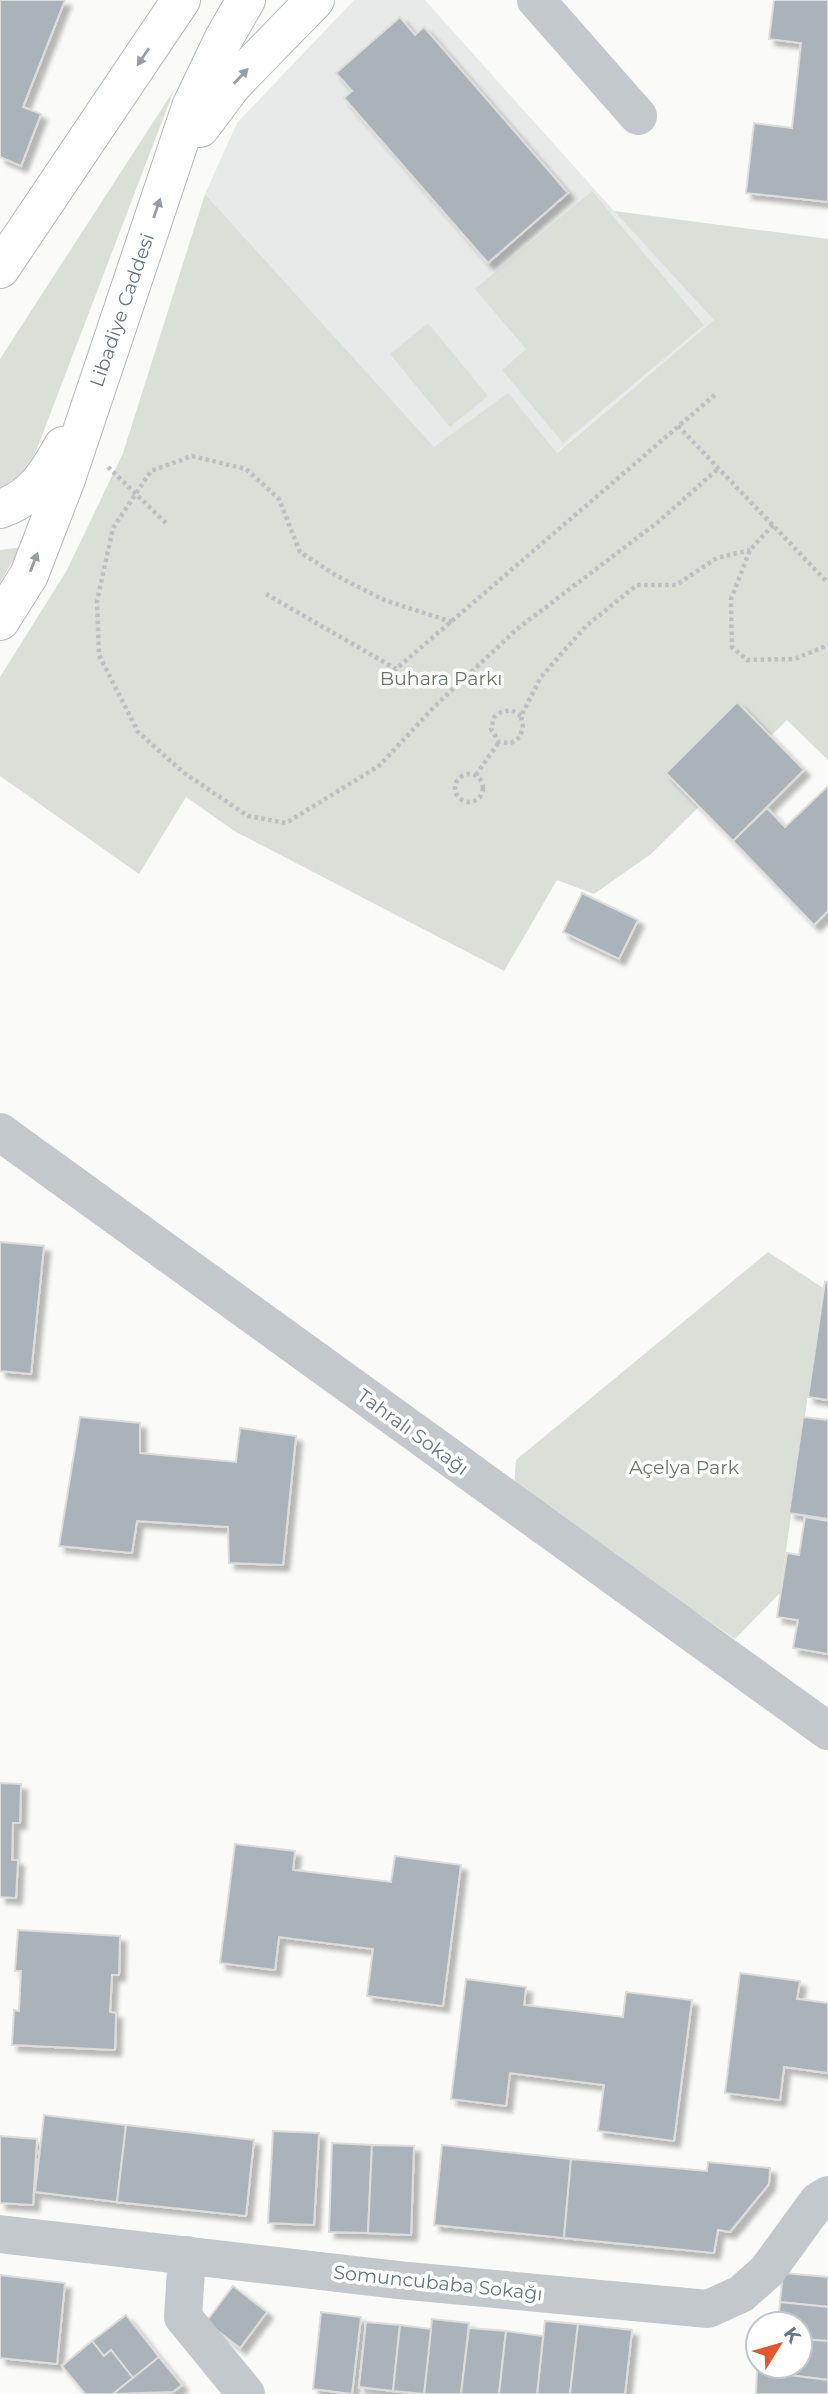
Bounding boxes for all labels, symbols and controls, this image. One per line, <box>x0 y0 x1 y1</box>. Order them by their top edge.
one-way arrow <box>136 48 150 66</box>
one-way arrow <box>232 67 249 84</box>
one-way arrow <box>152 198 163 219</box>
street label: Libadiye Caddesi <box>85 230 159 390</box>
one-way arrow <box>29 552 40 573</box>
park label: Buhara Parkı <box>380 667 502 690</box>
street label: Tahralı Sokağı <box>353 1384 473 1480</box>
park label: Açelya Park <box>629 1456 740 1479</box>
street label: Somuncubaba Sokağı <box>332 2261 544 2305</box>
north arrow <box>744 2310 814 2380</box>
text: K <box>779 2323 806 2348</box>

